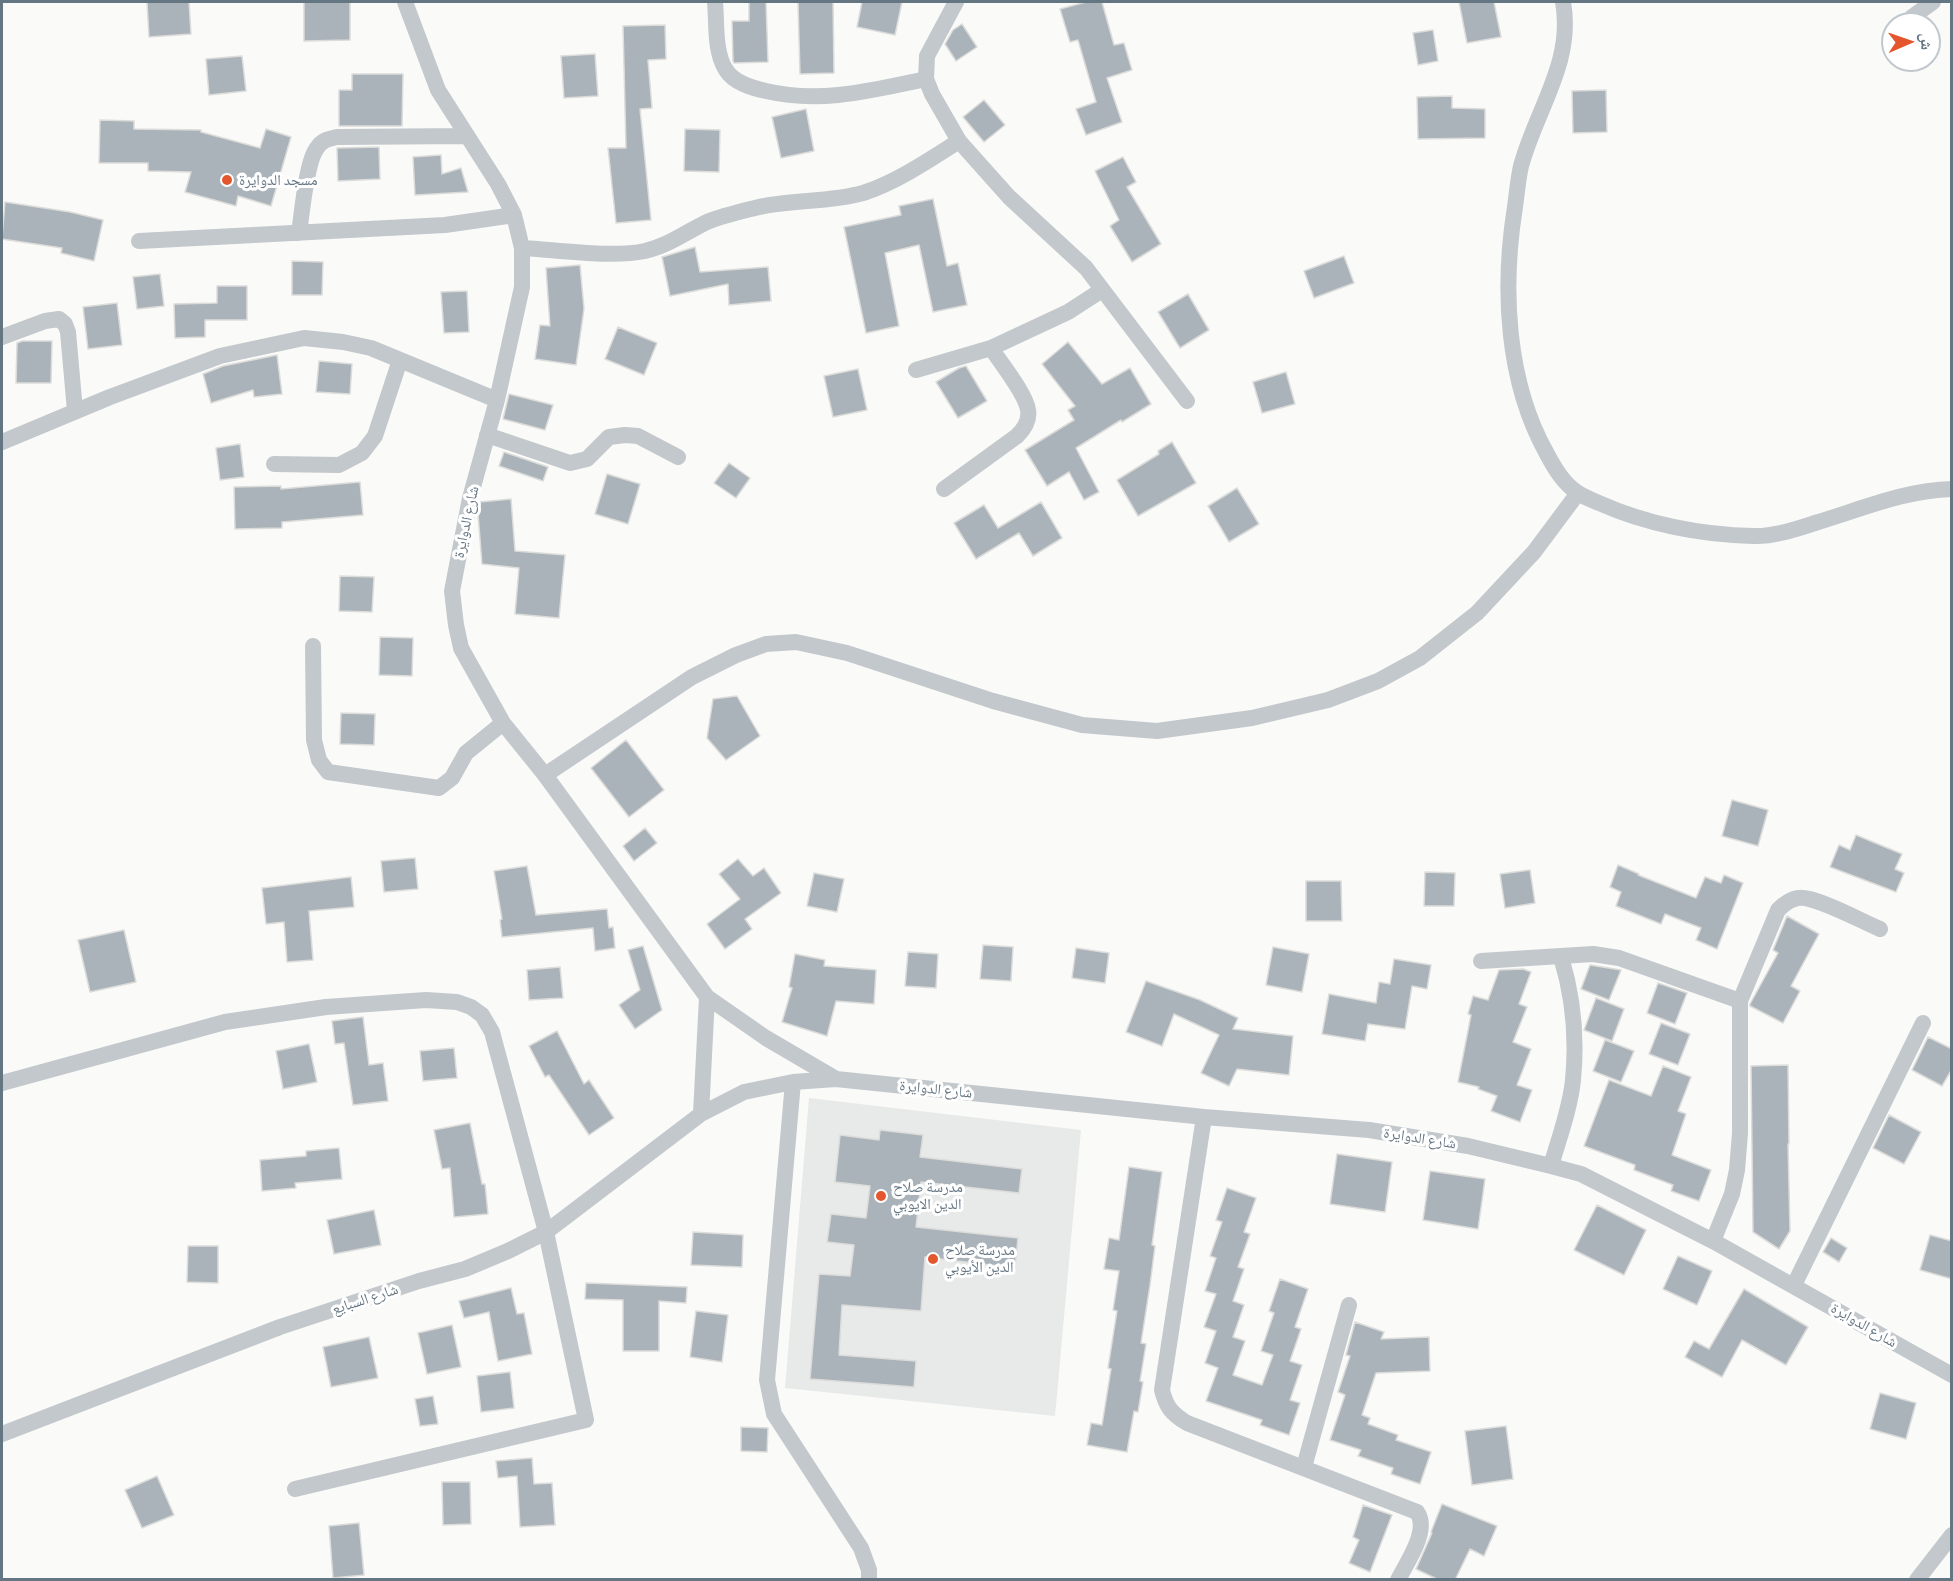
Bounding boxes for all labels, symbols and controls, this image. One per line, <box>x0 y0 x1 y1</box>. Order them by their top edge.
north arrow <box>1881 12 1941 72</box>
text: ش <box>1918 33 1937 50</box>
place label: مسجد الدوايرة <box>239 171 318 189</box>
marker: مسجد الدوايرة <box>220 173 234 187</box>
street label: شارع الدوايرة <box>450 484 482 560</box>
street label: شارع الدوايرة <box>899 1076 973 1102</box>
street label: شارع الدوايرة <box>1382 1123 1458 1153</box>
place label: مدرسة صلاح الدين الايوبي <box>893 1178 963 1213</box>
marker: مدرسة صلاح الدين الايوبي <box>874 1189 888 1203</box>
place label: مدرسة صلاح الدين الأيوبي <box>945 1241 1015 1276</box>
marker: مدرسة صلاح الدين الأيوبي <box>926 1252 940 1266</box>
street label: شارع السبايع <box>330 1280 400 1318</box>
street label: شارع الدوايرة <box>1828 1299 1900 1351</box>

